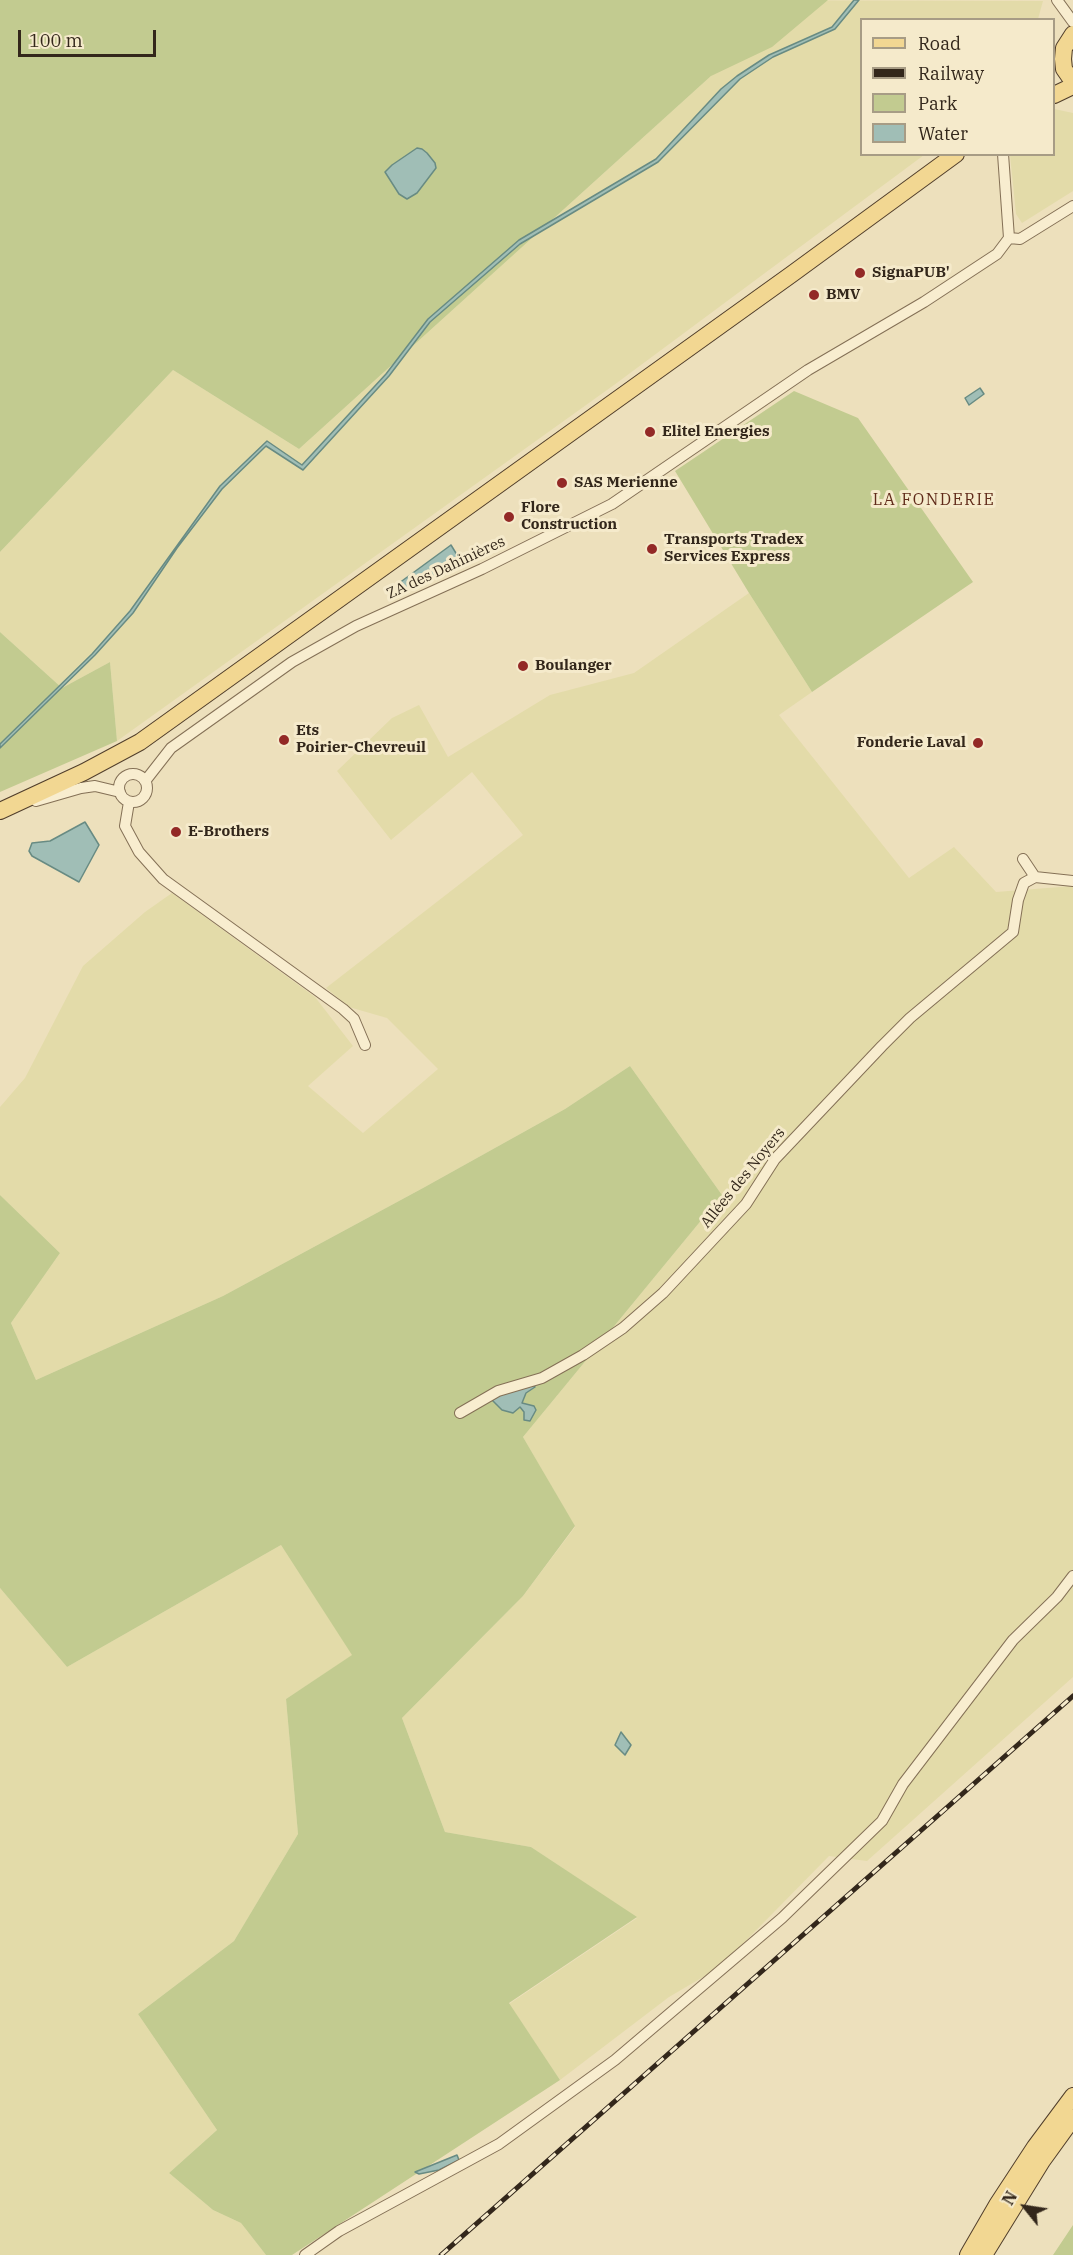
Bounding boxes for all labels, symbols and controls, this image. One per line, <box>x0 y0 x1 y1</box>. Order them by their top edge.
scale bar <box>21 18 159 56</box>
legend <box>860 18 1055 156</box>
text: 100 m <box>29 29 83 52</box>
text: Road <box>918 32 961 55</box>
text: Railway <box>918 62 984 85</box>
text: Park <box>918 92 957 115</box>
text: Water <box>918 122 968 145</box>
place label: SignaPUB' <box>872 264 950 282</box>
marker: SignaPUB' <box>853 266 867 280</box>
place label: BMV <box>826 286 860 304</box>
marker: BMV <box>807 288 821 302</box>
place label: Elitel Energies <box>662 423 770 441</box>
marker: Elitel Energies <box>643 425 657 439</box>
place label: SAS Merienne <box>574 474 678 492</box>
marker: SAS Merienne <box>555 476 569 490</box>
district label: LA FONDERIE <box>873 490 995 510</box>
place label: Flore Construction <box>521 499 617 534</box>
marker: Flore Construction <box>502 510 516 524</box>
place label: Transports Tradex Services Express <box>664 531 804 566</box>
street label: ZA des Dahinières <box>384 533 508 603</box>
marker: Transports Tradex Services Express <box>645 542 659 556</box>
place label: Boulanger <box>535 657 612 675</box>
marker: Boulanger <box>516 659 530 673</box>
place label: Ets Poirier-Chevreuil <box>296 722 426 757</box>
marker: Ets Poirier-Chevreuil <box>277 733 291 747</box>
place label: Fonderie Laval <box>857 734 966 752</box>
marker: Fonderie Laval <box>971 736 985 750</box>
place label: E-Brothers <box>188 823 269 841</box>
marker: E-Brothers <box>169 825 183 839</box>
street label: Allées des Noyers <box>697 1124 789 1232</box>
north arrow <box>995 2177 1055 2237</box>
text: N <box>998 2188 1021 2208</box>

